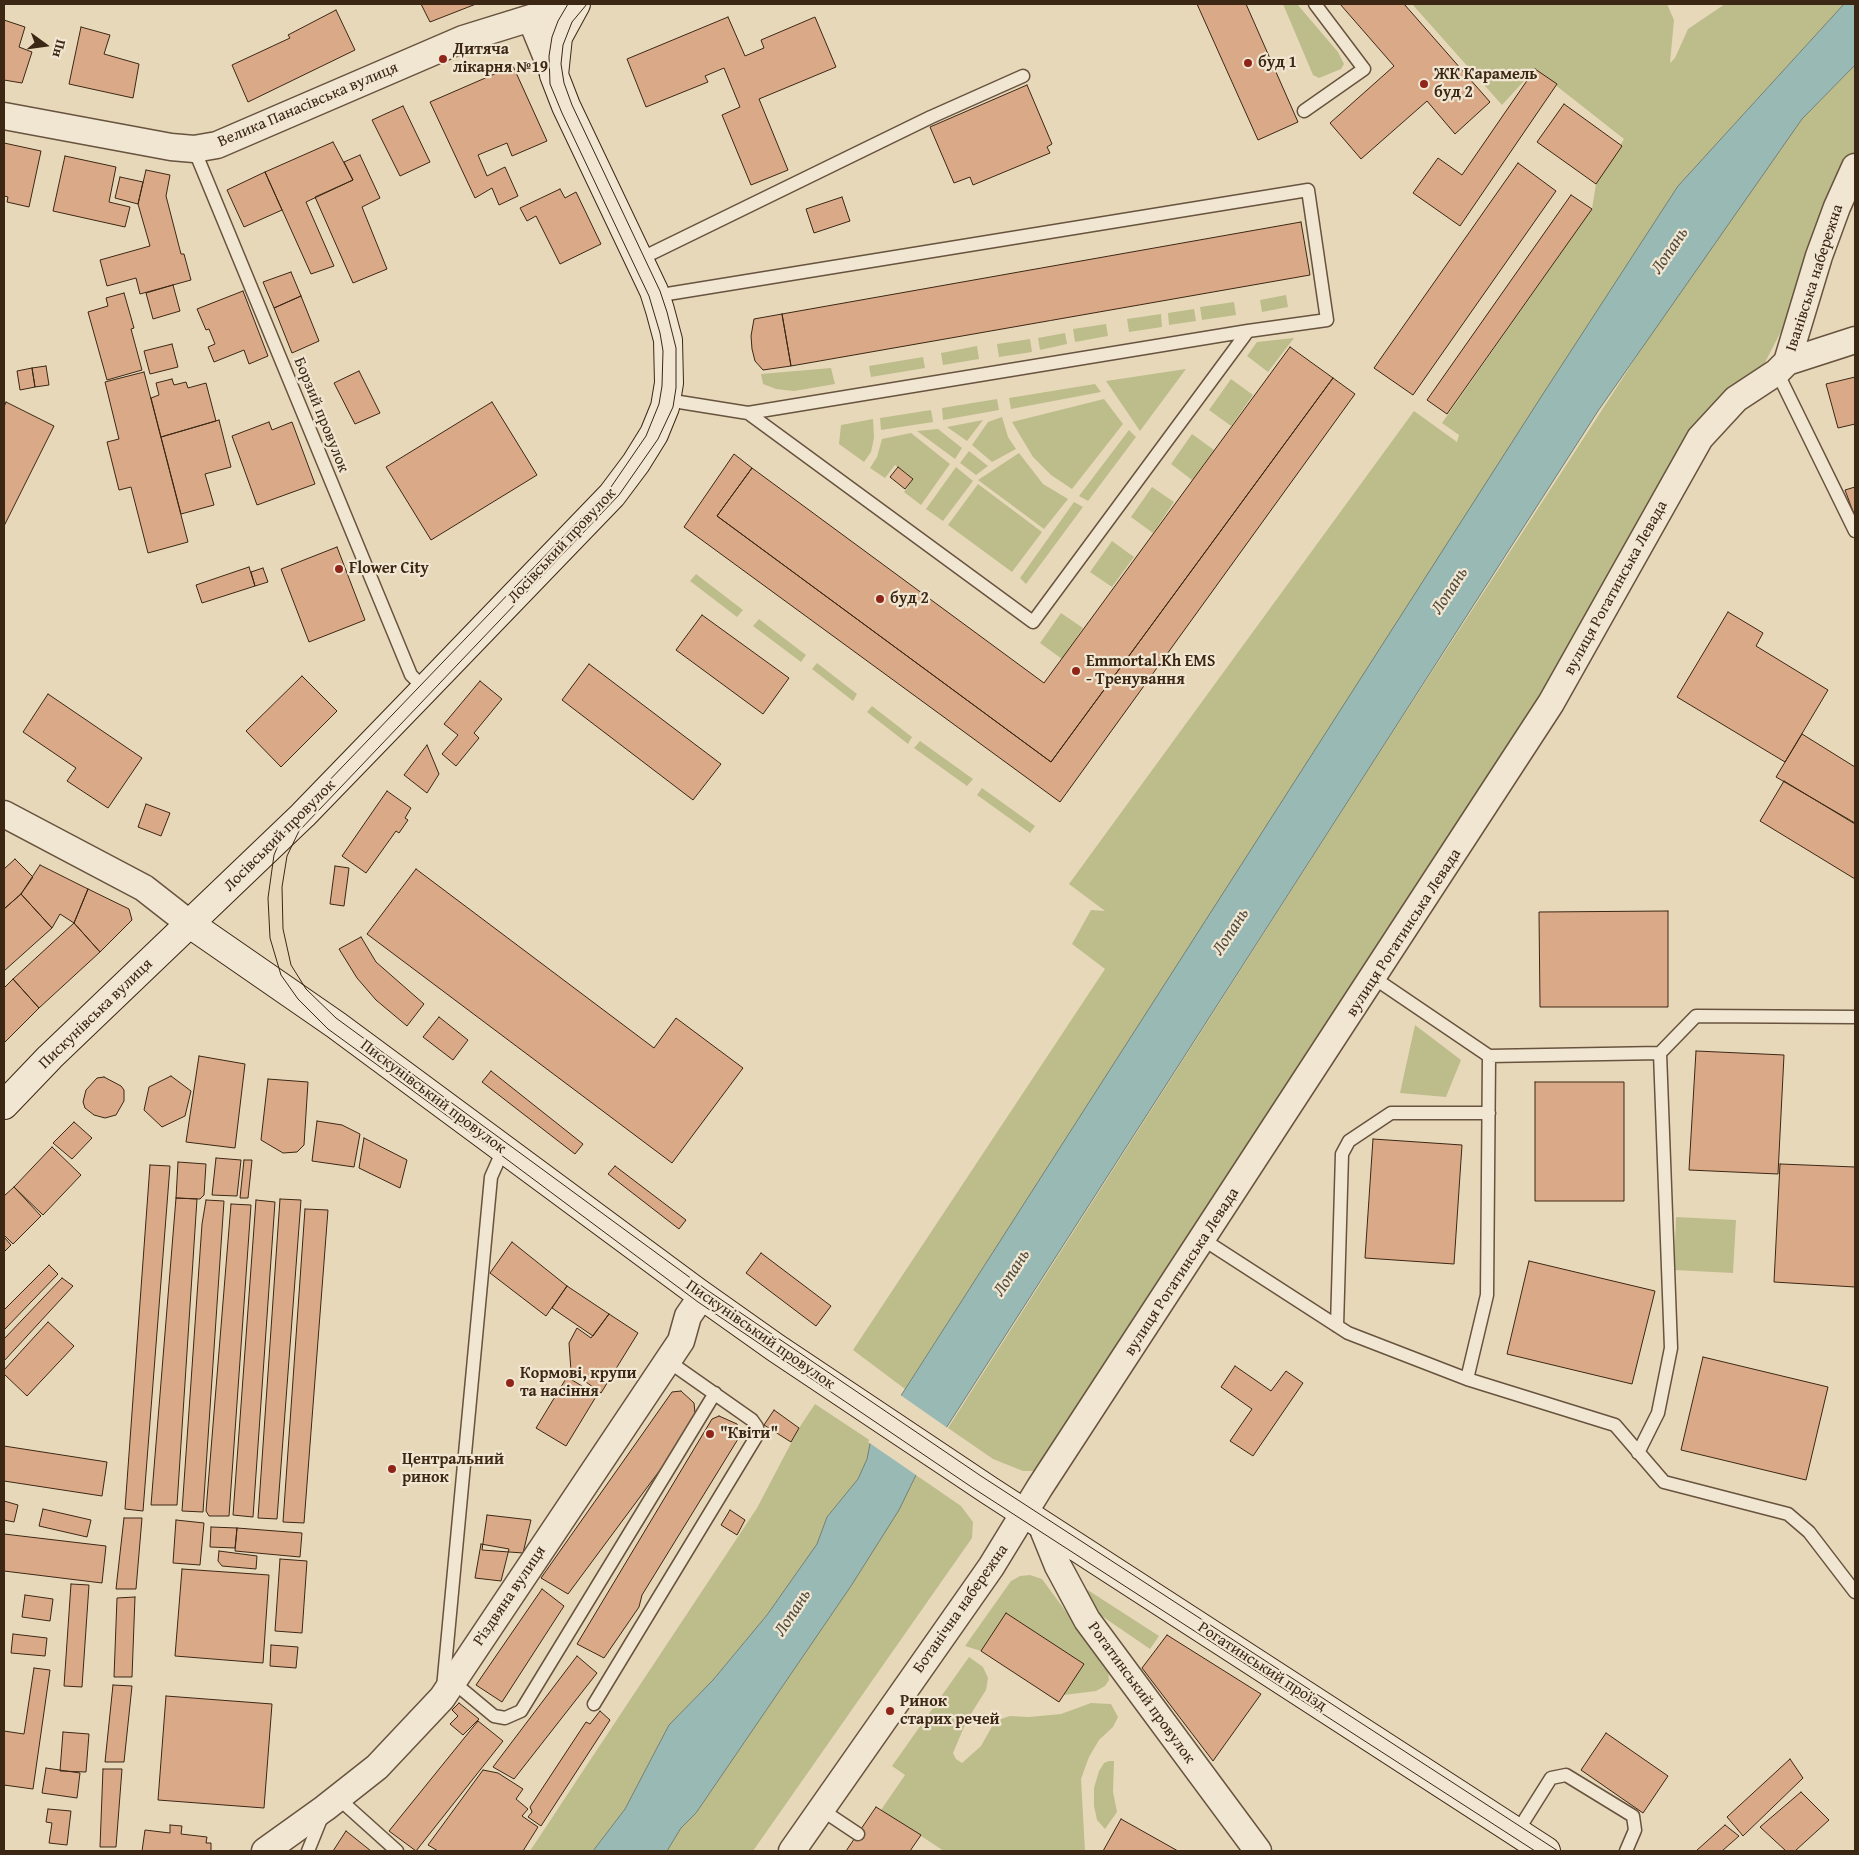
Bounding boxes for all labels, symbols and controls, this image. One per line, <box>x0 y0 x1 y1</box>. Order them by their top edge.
north arrow <box>20 20 70 70</box>
text: Пн <box>48 37 71 60</box>
place label: Дитяча лікарня №19 <box>453 40 548 78</box>
marker: Дитяча лікарня №19 <box>437 53 449 65</box>
place label: буд 1 <box>1258 53 1297 73</box>
marker: буд 1 <box>1242 57 1254 69</box>
street label: Велика Панасівська вулиця <box>215 58 401 152</box>
place label: ЖК Карамель буд 2 <box>1434 65 1537 103</box>
marker: ЖК Карамель буд 2 <box>1418 78 1430 90</box>
street label: Іванівська набережна <box>1782 202 1848 354</box>
water label: Лопань <box>1646 223 1694 279</box>
street label: Борзий провулок <box>289 355 353 475</box>
street label: Лосівський провулок <box>504 484 620 608</box>
street label: вулиця Рогатинська Левада <box>1560 498 1672 678</box>
place label: Flower City <box>349 559 429 579</box>
marker: Flower City <box>333 563 345 575</box>
water label: Лопань <box>1427 563 1473 619</box>
place label: буд 2 <box>890 589 929 609</box>
marker: буд 2 <box>874 593 886 605</box>
place label: Emmortal.Kh EMS - Тренування <box>1086 652 1215 690</box>
marker: Emmortal.Kh EMS - Тренування <box>1070 665 1082 677</box>
street label: Лосівський провулок <box>220 776 340 896</box>
street label: вулиця Рогатинська Левада <box>1343 845 1465 1021</box>
water label: Лопань <box>1208 904 1254 960</box>
street label: Пискунівська вулиця <box>35 955 157 1073</box>
street label: Пискунівський провулок <box>356 1036 510 1158</box>
street label: вулиця Рогатинська Левада <box>1121 1184 1243 1360</box>
water label: Лопань <box>989 1245 1035 1301</box>
street label: Пискунівський провулок <box>682 1276 838 1394</box>
place label: Кормові, крупи та насіння <box>520 1364 637 1402</box>
marker: Кормові, крупи та насіння <box>504 1377 516 1389</box>
place label: "Квіти" <box>720 1424 778 1444</box>
marker: "Квіти" <box>704 1428 716 1440</box>
place label: Центральний ринок <box>402 1450 504 1488</box>
marker: Центральний ринок <box>386 1463 398 1475</box>
street label: Ботанічна набережна <box>909 1541 1013 1677</box>
street label: Різдвяна вулиця <box>469 1542 551 1650</box>
water label: Лопань <box>770 1585 816 1641</box>
street label: Рогатинський провулок <box>1083 1618 1199 1768</box>
street label: Рогатинський проїзд <box>1194 1618 1330 1716</box>
place label: Ринок старих речей <box>900 1692 1000 1730</box>
marker: Ринок старих речей <box>884 1705 896 1717</box>

